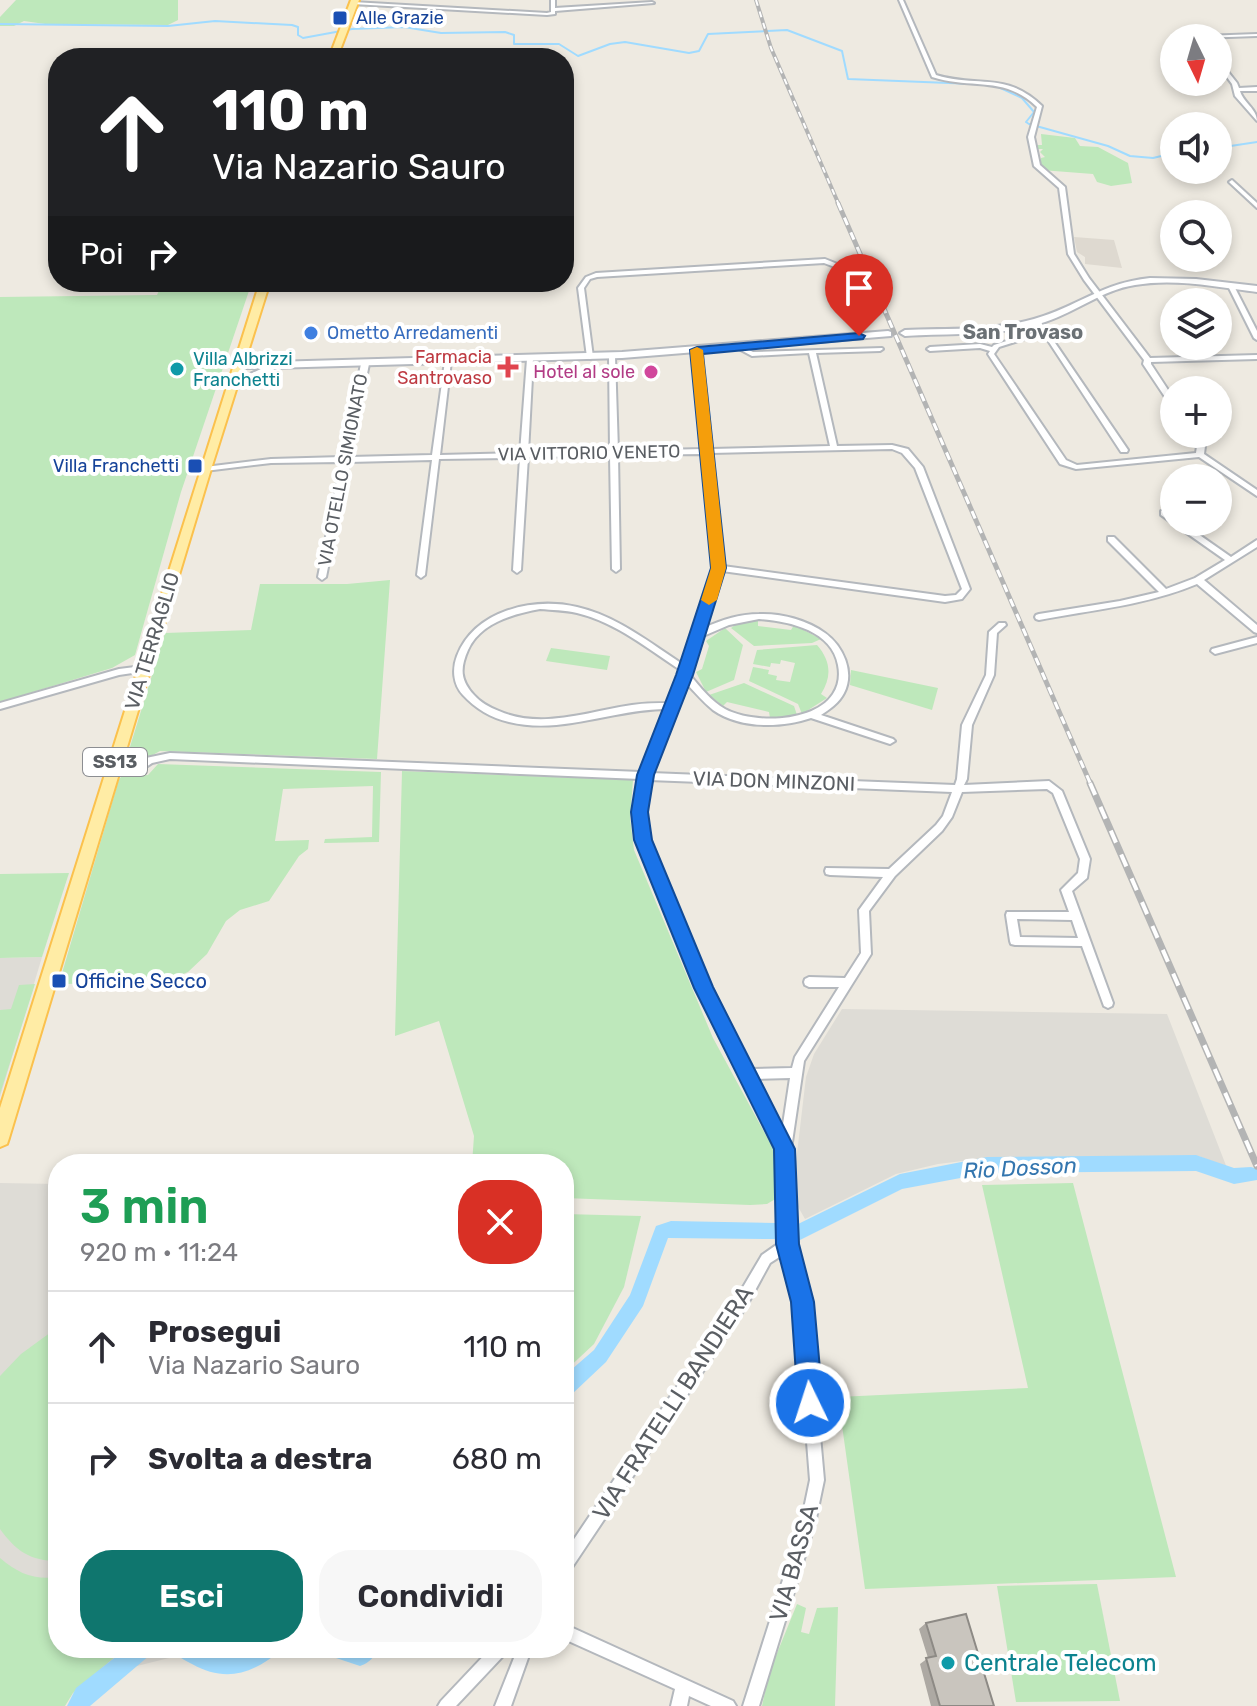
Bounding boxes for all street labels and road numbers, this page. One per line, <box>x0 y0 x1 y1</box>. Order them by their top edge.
street label: VIA OTELLO SIMIONATO <box>314 372 372 568</box>
street label: VIA VITTORIO VENETO <box>497 440 681 466</box>
street label: VIA TERRAGLIO <box>120 569 184 713</box>
road number: SS13 <box>83 748 147 776</box>
street label: VIA DON MINZONI <box>692 766 856 796</box>
street label: VIA FRATELLI BANDIERA <box>587 1281 759 1525</box>
street label: VIA BASSA <box>764 1501 824 1625</box>

